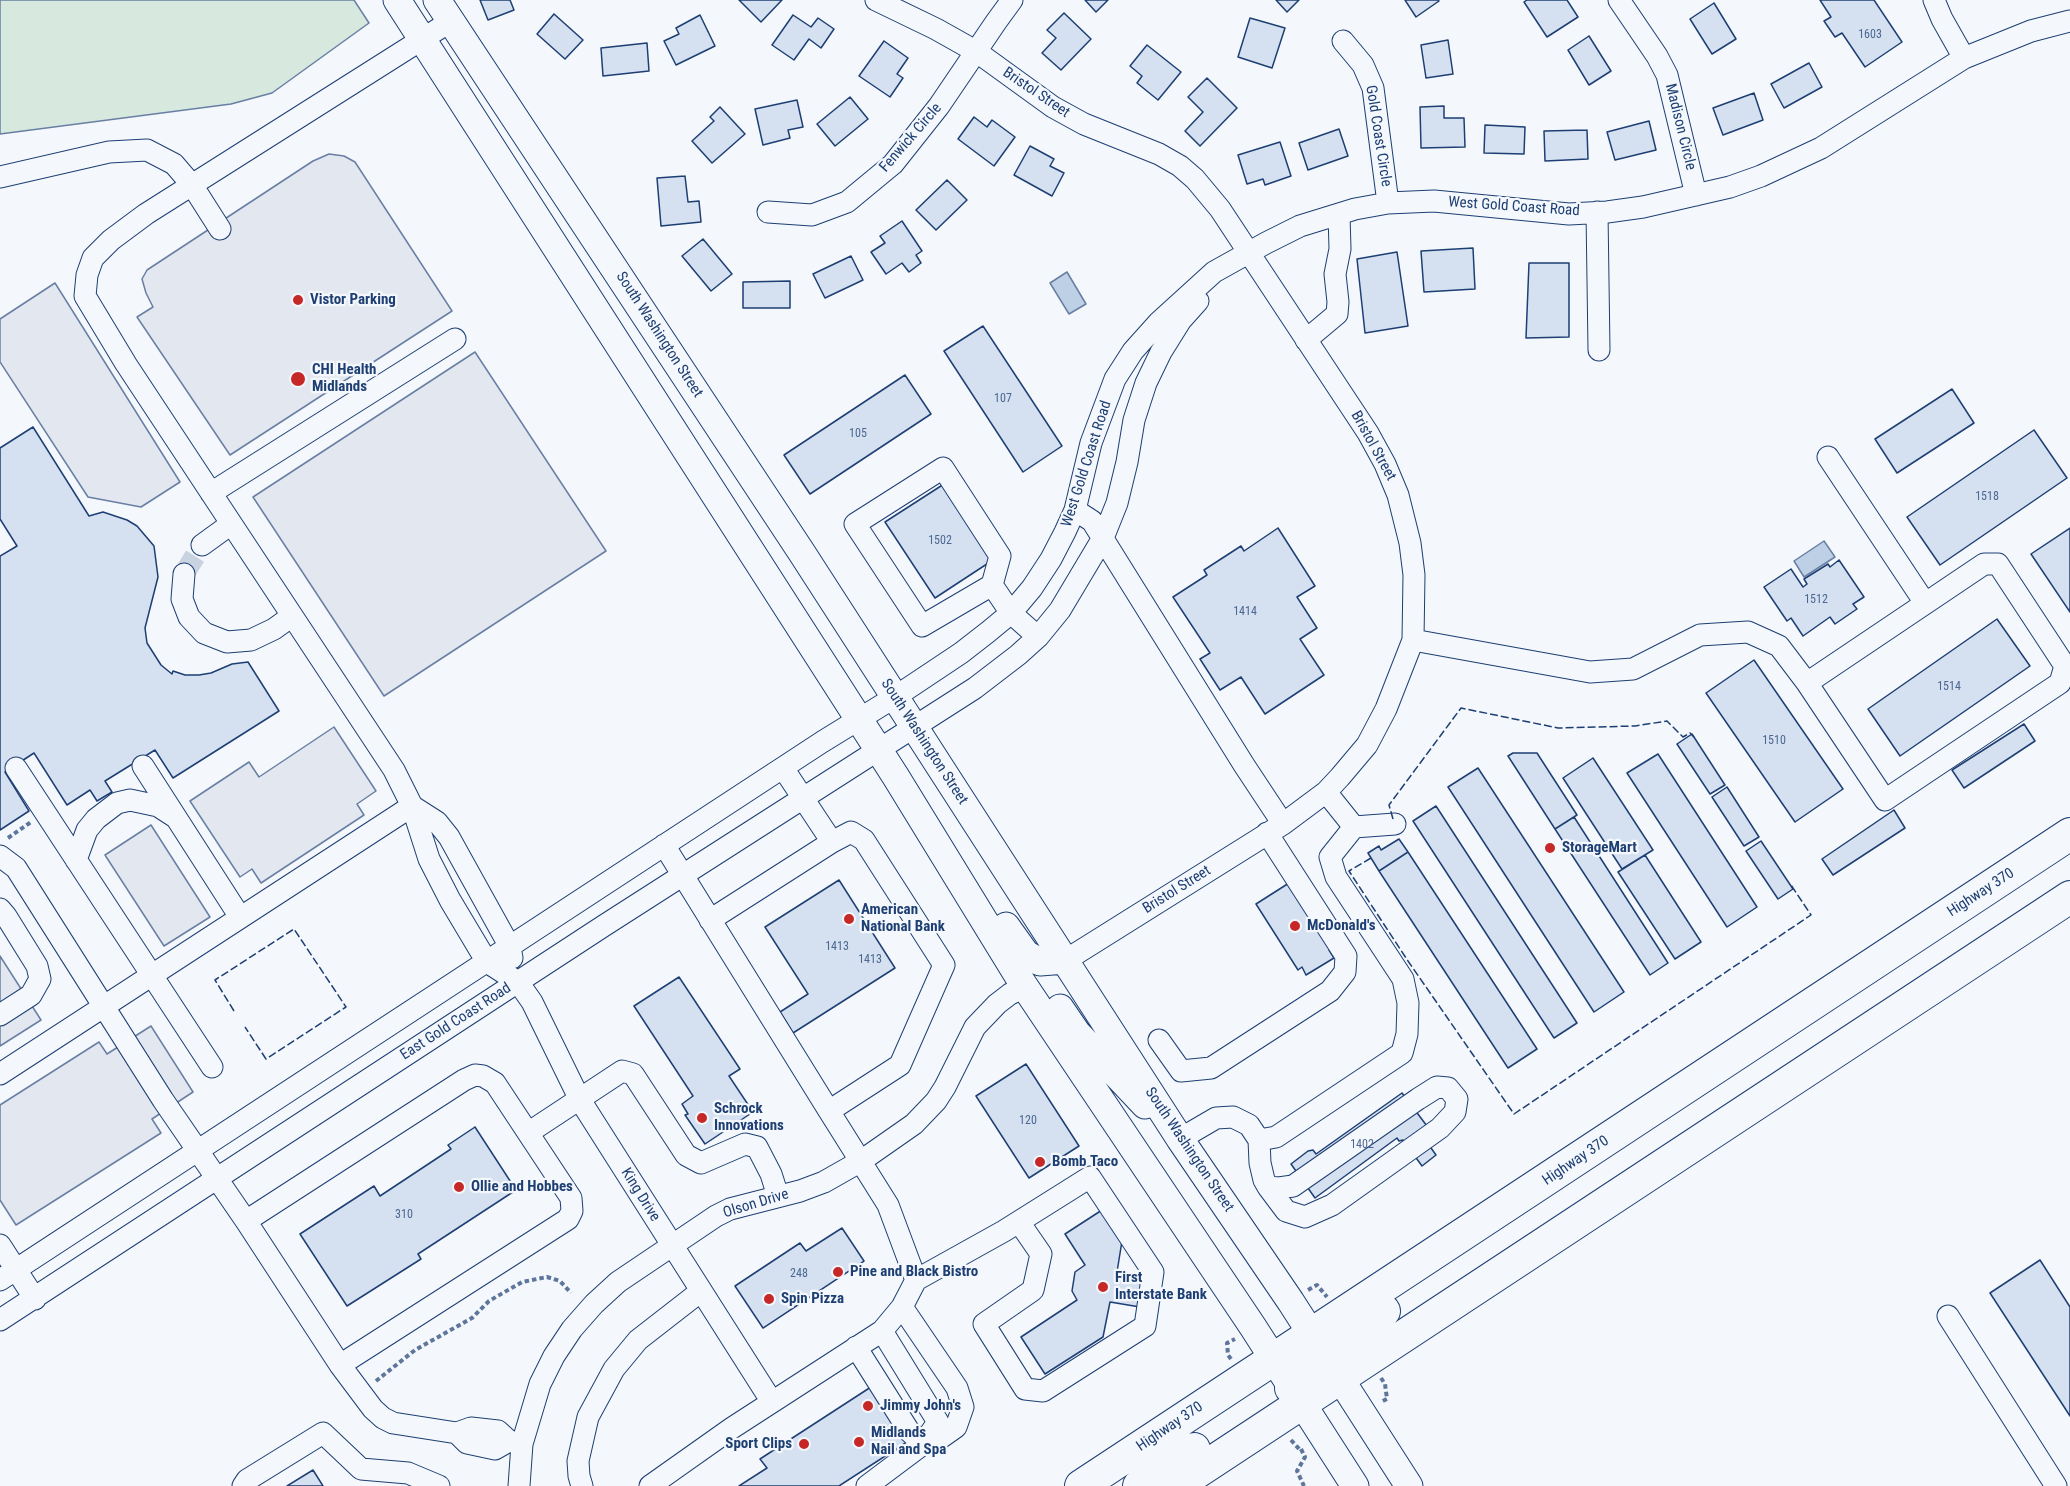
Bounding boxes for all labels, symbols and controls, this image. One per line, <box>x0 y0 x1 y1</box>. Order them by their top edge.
house number: 1603 <box>1858 28 1882 42</box>
street label: Bristol Street <box>999 64 1073 122</box>
street label: Madison Circle <box>1661 82 1699 172</box>
street label: Gold Coast Circle <box>1361 84 1395 188</box>
street label: Fenwick Circle <box>876 100 946 176</box>
street label: West Gold Coast Road <box>1448 193 1580 221</box>
street label: South Washington Street <box>612 269 706 401</box>
place label: Vistor Parking <box>310 291 396 309</box>
marker: Vistor Parking <box>291 293 305 307</box>
place label: CHI Health Midlands <box>312 361 376 396</box>
marker: CHI Health Midlands <box>289 370 307 388</box>
house number: 107 <box>994 392 1012 406</box>
street label: West Gold Coast Road <box>1058 399 1116 529</box>
street label: Bristol Street <box>1346 408 1400 484</box>
house number: 105 <box>849 427 867 441</box>
house number: 1518 <box>1975 490 1999 504</box>
house number: 1502 <box>928 534 952 548</box>
house number: 1512 <box>1804 593 1828 607</box>
house number: 1414 <box>1233 605 1257 619</box>
street label: South Washington Street <box>877 676 971 808</box>
house number: 1514 <box>1937 680 1961 694</box>
house number: 1510 <box>1762 734 1786 748</box>
place label: StorageMart <box>1562 839 1637 857</box>
marker: StorageMart <box>1543 841 1557 855</box>
street label: Bristol Street <box>1140 862 1214 918</box>
street label: Highway 370 <box>1944 865 2018 921</box>
place label: American National Bank <box>861 901 945 936</box>
marker: American National Bank <box>842 912 856 926</box>
place label: McDonald's <box>1307 917 1375 935</box>
marker: McDonald's <box>1288 919 1302 933</box>
house number: 1413 <box>825 940 849 954</box>
house number: 1413 <box>858 953 882 967</box>
street label: East Gold Coast Road <box>397 980 515 1064</box>
street label: South Washington Street <box>1141 1084 1237 1216</box>
place label: Schrock Innovations <box>714 1100 784 1135</box>
marker: Schrock Innovations <box>695 1111 709 1125</box>
house number: 120 <box>1019 1114 1037 1128</box>
street label: Highway 370 <box>1539 1132 1613 1190</box>
house number: 1402 <box>1350 1138 1374 1152</box>
place label: Bomb Taco <box>1052 1153 1118 1171</box>
marker: Bomb Taco <box>1033 1155 1047 1169</box>
street label: King Drive <box>617 1165 663 1225</box>
place label: Ollie and Hobbes <box>471 1178 573 1196</box>
marker: Ollie and Hobbes <box>452 1180 466 1194</box>
street label: Olson Drive <box>721 1186 791 1222</box>
house number: 310 <box>395 1208 413 1222</box>
place label: Pine and Black Bistro <box>850 1263 978 1281</box>
marker: Pine and Black Bistro <box>831 1265 845 1279</box>
house number: 248 <box>790 1267 808 1281</box>
place label: First Interstate Bank <box>1115 1269 1207 1304</box>
marker: First Interstate Bank <box>1096 1280 1110 1294</box>
place label: Spin Pizza <box>781 1290 844 1308</box>
marker: Spin Pizza <box>762 1292 776 1306</box>
place label: Jimmy John's <box>880 1397 961 1415</box>
street label: Highway 370 <box>1133 1398 1207 1456</box>
marker: Jimmy John's <box>861 1399 875 1413</box>
place label: Midlands Nail and Spa <box>871 1424 946 1459</box>
place label: Sport Clips <box>725 1435 792 1453</box>
marker: Midlands Nail and Spa <box>852 1435 866 1449</box>
marker: Sport Clips <box>797 1437 811 1451</box>

